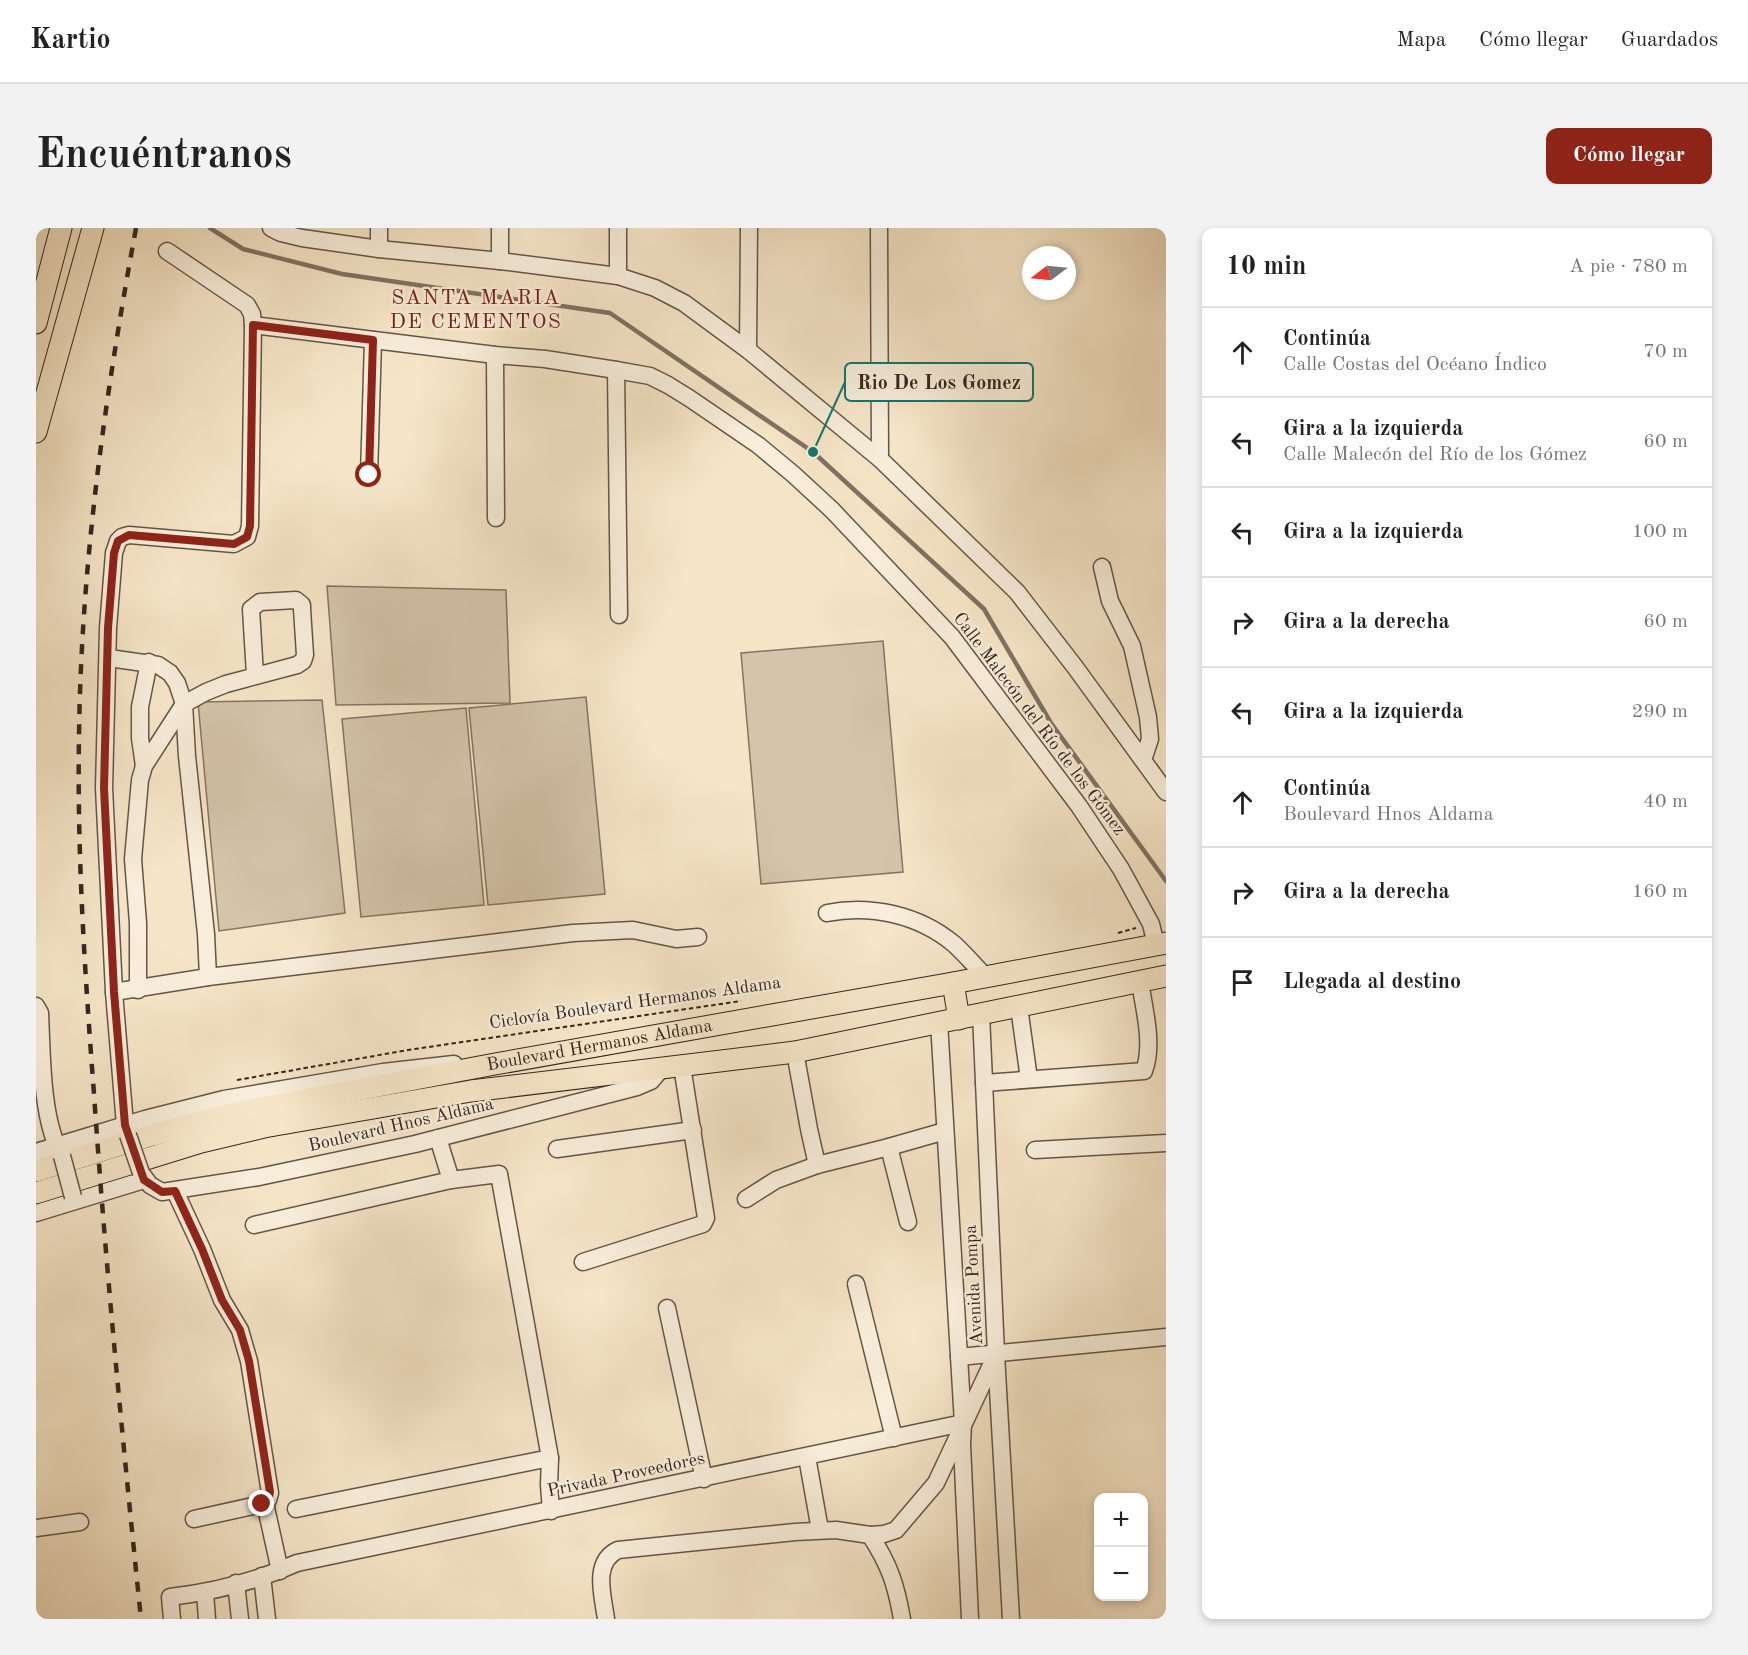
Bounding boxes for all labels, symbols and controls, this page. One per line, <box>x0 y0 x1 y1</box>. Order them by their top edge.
text: Kartio <box>30 27 111 55</box>
text: Mapa <box>1397 30 1446 51</box>
text: Cómo llegar <box>1479 30 1588 51</box>
text: Guardados <box>1621 30 1718 51</box>
button: Cómo llegar <box>1546 128 1712 184</box>
text: Encuéntranos <box>36 135 292 177</box>
north arrow <box>1022 246 1076 300</box>
text: 10 min <box>1226 254 1306 280</box>
text: A pie · 780 m <box>1569 257 1688 277</box>
district label: SANTA MARIA DE CEMENTOS <box>390 288 562 333</box>
text: Continúa <box>1283 328 1371 350</box>
icon: ahead <box>1226 336 1259 369</box>
text: 70 m <box>1643 342 1688 362</box>
text: Calle Costas del Océano Índico <box>1283 355 1547 375</box>
callout: Rio De Los Gomez <box>845 363 1033 401</box>
text: Rio De Los Gomez <box>857 374 1021 394</box>
text: Gira a la izquierda <box>1283 418 1463 440</box>
icon: left <box>1226 426 1259 459</box>
text: 60 m <box>1643 432 1688 452</box>
text: Calle Malecón del Río de los Gómez <box>1283 445 1587 465</box>
route start <box>355 461 381 487</box>
icon: left <box>1226 516 1259 549</box>
text: Gira a la izquierda <box>1283 521 1463 543</box>
text: 100 m <box>1632 522 1688 542</box>
icon: right <box>1226 606 1259 639</box>
street label: Calle Malecón del Río de los Gómez <box>949 609 1129 839</box>
text: Gira a la derecha <box>1283 611 1450 633</box>
text: 60 m <box>1643 612 1688 632</box>
icon: left <box>1226 696 1259 729</box>
text: Gira a la izquierda <box>1283 701 1463 723</box>
text: 290 m <box>1632 702 1688 722</box>
text: Continúa <box>1283 778 1371 800</box>
icon: ahead <box>1226 786 1259 819</box>
text: 40 m <box>1643 792 1688 812</box>
text: Boulevard Hnos Aldama <box>1283 805 1494 825</box>
icon: right <box>1226 876 1259 909</box>
text: Gira a la derecha <box>1283 881 1450 903</box>
text: 160 m <box>1632 882 1688 902</box>
icon: arrive <box>1226 966 1259 999</box>
text: Llegada al destino <box>1283 971 1461 993</box>
street label: Ciclovía Boulevard Hermanos Aldama <box>488 974 782 1032</box>
street label: Boulevard Hermanos Aldama <box>485 1017 714 1074</box>
street label: Boulevard Hnos Aldama <box>307 1095 495 1155</box>
street label: Avenida Pompa <box>962 1224 986 1345</box>
street label: Privada Proveedores <box>546 1449 707 1500</box>
route end <box>248 1490 274 1516</box>
map controls <box>1094 1493 1148 1601</box>
button: + <box>1094 1493 1148 1547</box>
button: − <box>1094 1547 1148 1601</box>

